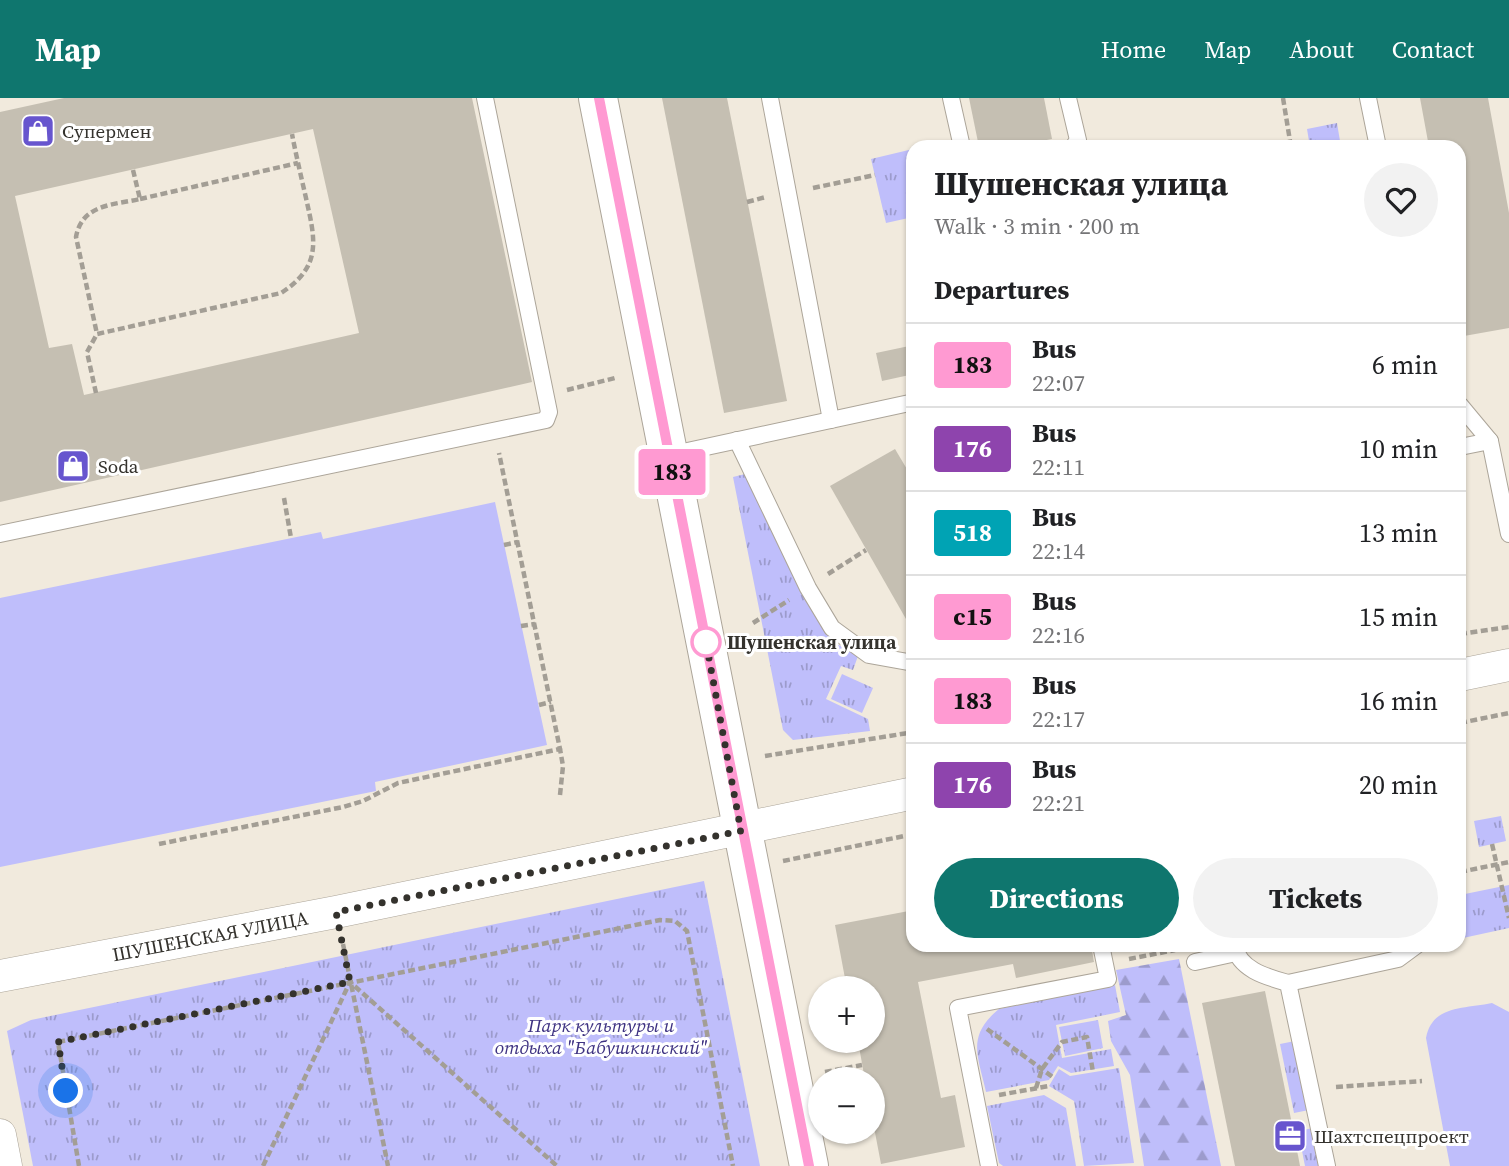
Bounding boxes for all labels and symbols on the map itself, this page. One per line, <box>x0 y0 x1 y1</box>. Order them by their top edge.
shop icon: Супермен <box>19 112 57 150</box>
place label: Супермен <box>62 118 152 144</box>
shop icon: Soda <box>54 447 92 485</box>
line badge: 183 <box>632 449 712 495</box>
place label: Soda <box>98 453 139 479</box>
marker: Шушенская улица <box>691 627 721 657</box>
place label: Шушенская улица <box>727 629 897 655</box>
street label: ШУШЕНСКАЯ УЛИЦА <box>110 905 311 967</box>
park label: Парк культуры и отдыха "Бабушкинский" <box>495 1012 707 1060</box>
your location <box>48 1073 83 1108</box>
office icon: Шахтспецпроект <box>1271 1117 1309 1155</box>
place label: Шахтспецпроект <box>1314 1123 1469 1149</box>

